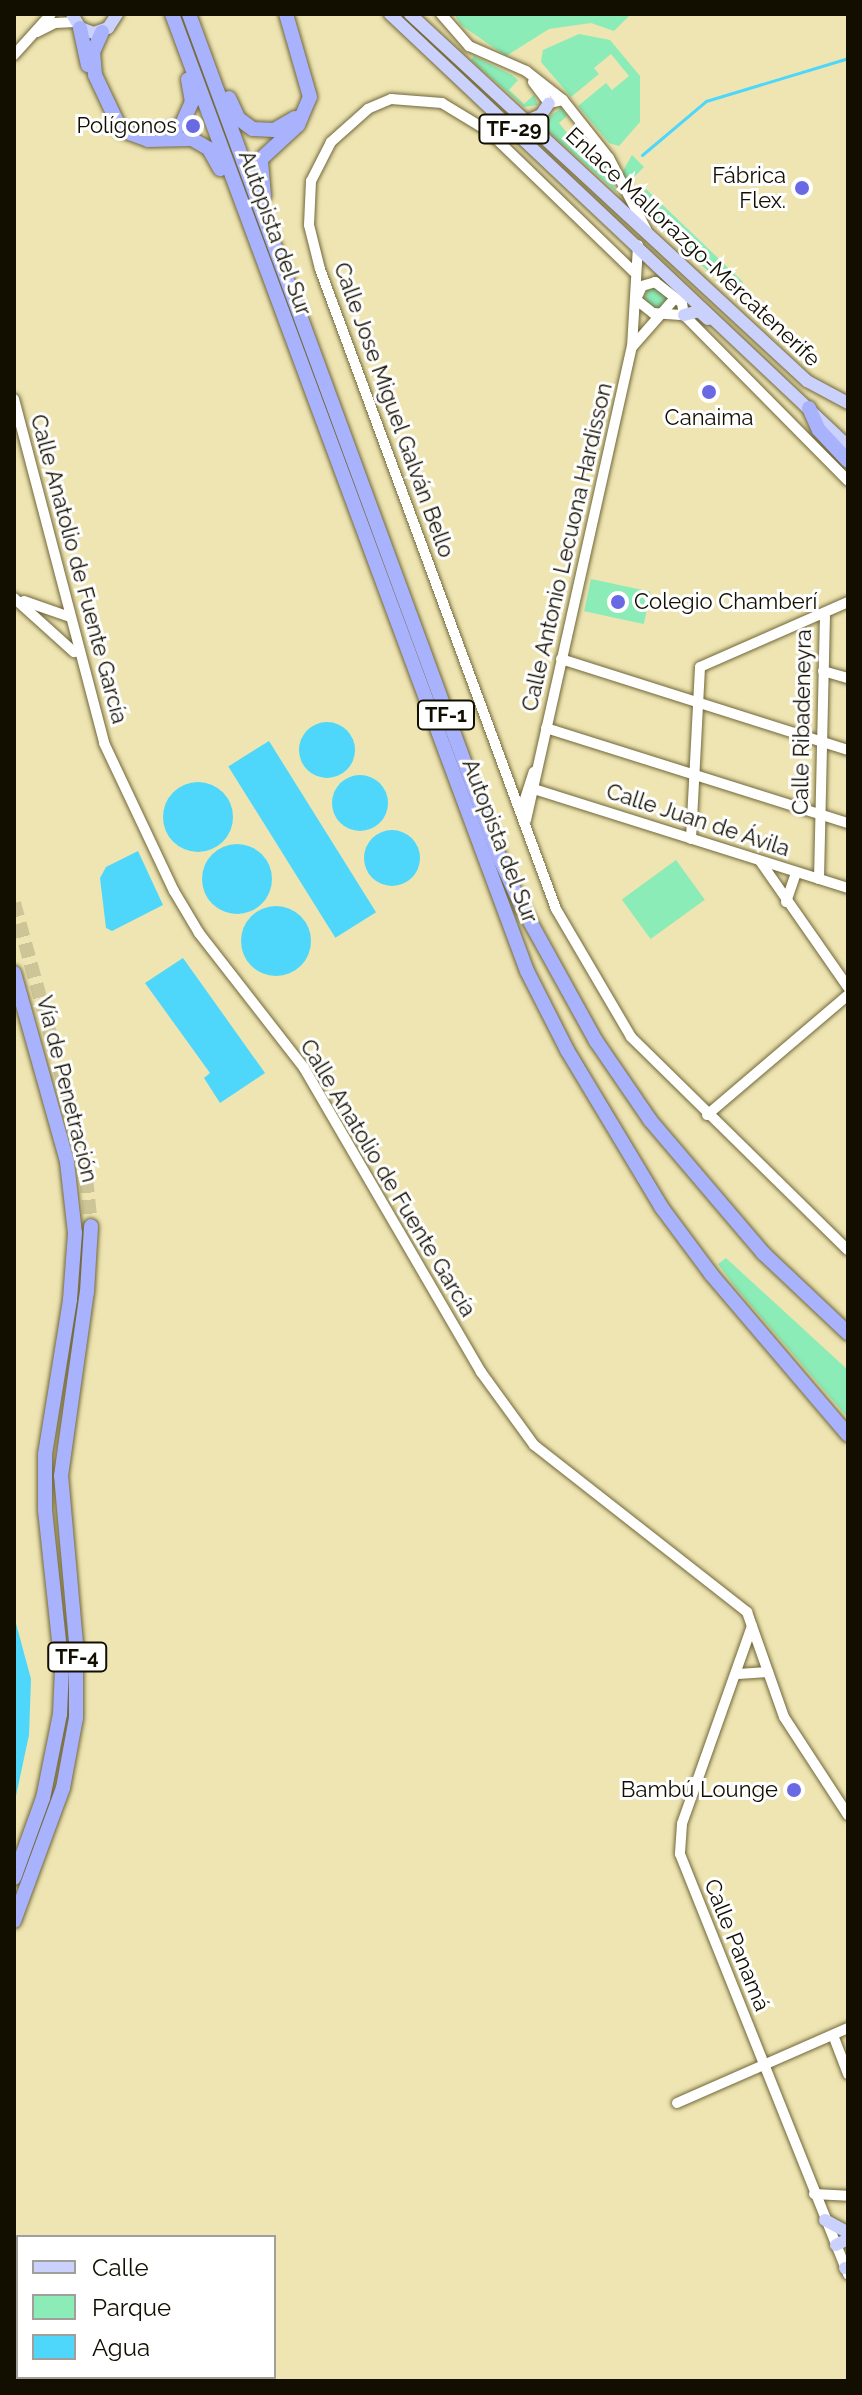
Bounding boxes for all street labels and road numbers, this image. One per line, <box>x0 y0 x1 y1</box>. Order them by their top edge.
road number: TF-29 <box>478 113 550 145</box>
street label: Enlace Mallorazgo-Mercatenerife <box>560 122 826 372</box>
street label: Autopista del Sur <box>233 147 317 319</box>
street label: Calle Jose Miguel Galván Bello <box>328 258 460 562</box>
street label: Calle Antonio Lecuona Hardisson <box>516 380 618 714</box>
street label: Calle Anatolio de Fuente García <box>25 411 133 727</box>
street label: Calle Ribadeneyra <box>787 629 817 815</box>
road number: TF-1 <box>416 699 476 731</box>
street label: Autopista del Sur <box>456 755 544 927</box>
street label: Calle Juan de Ávila <box>602 778 794 862</box>
street label: Vía de Penetración <box>31 993 103 1185</box>
street label: Calle Anatolio de Fuente García <box>294 1034 482 1322</box>
road number: TF-4 <box>47 1641 107 1673</box>
street label: Calle Panamá <box>699 1875 775 2015</box>

